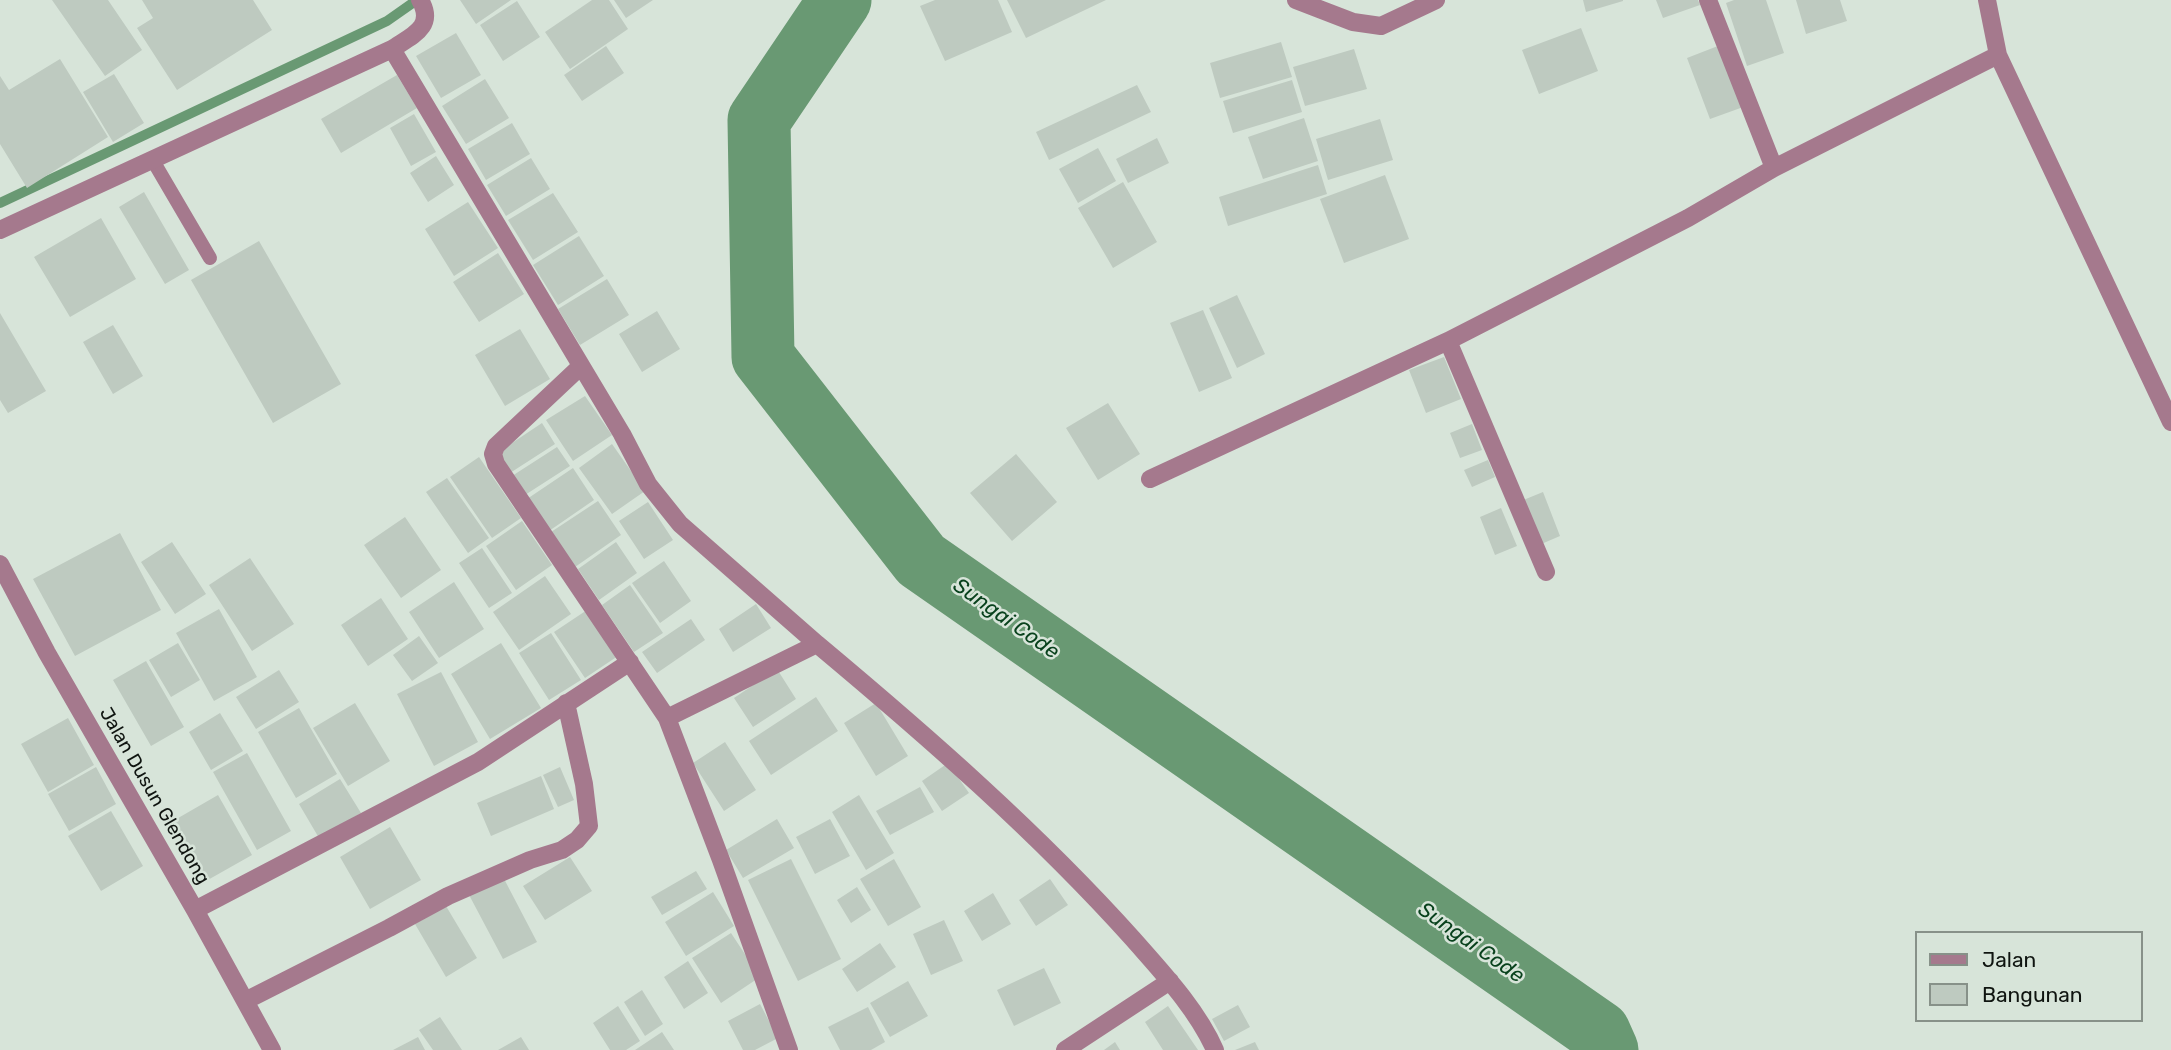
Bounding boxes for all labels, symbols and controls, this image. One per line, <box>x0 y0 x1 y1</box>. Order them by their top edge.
water label: Sungai Code <box>948 573 1064 665</box>
street label: Jalan Dusun Glendong <box>94 704 214 888</box>
water label: Sungai Code <box>1413 897 1529 989</box>
legend <box>1916 931 2143 1022</box>
text: Jalan <box>1982 947 2036 972</box>
text: Bangunan <box>1982 982 2083 1007</box>

